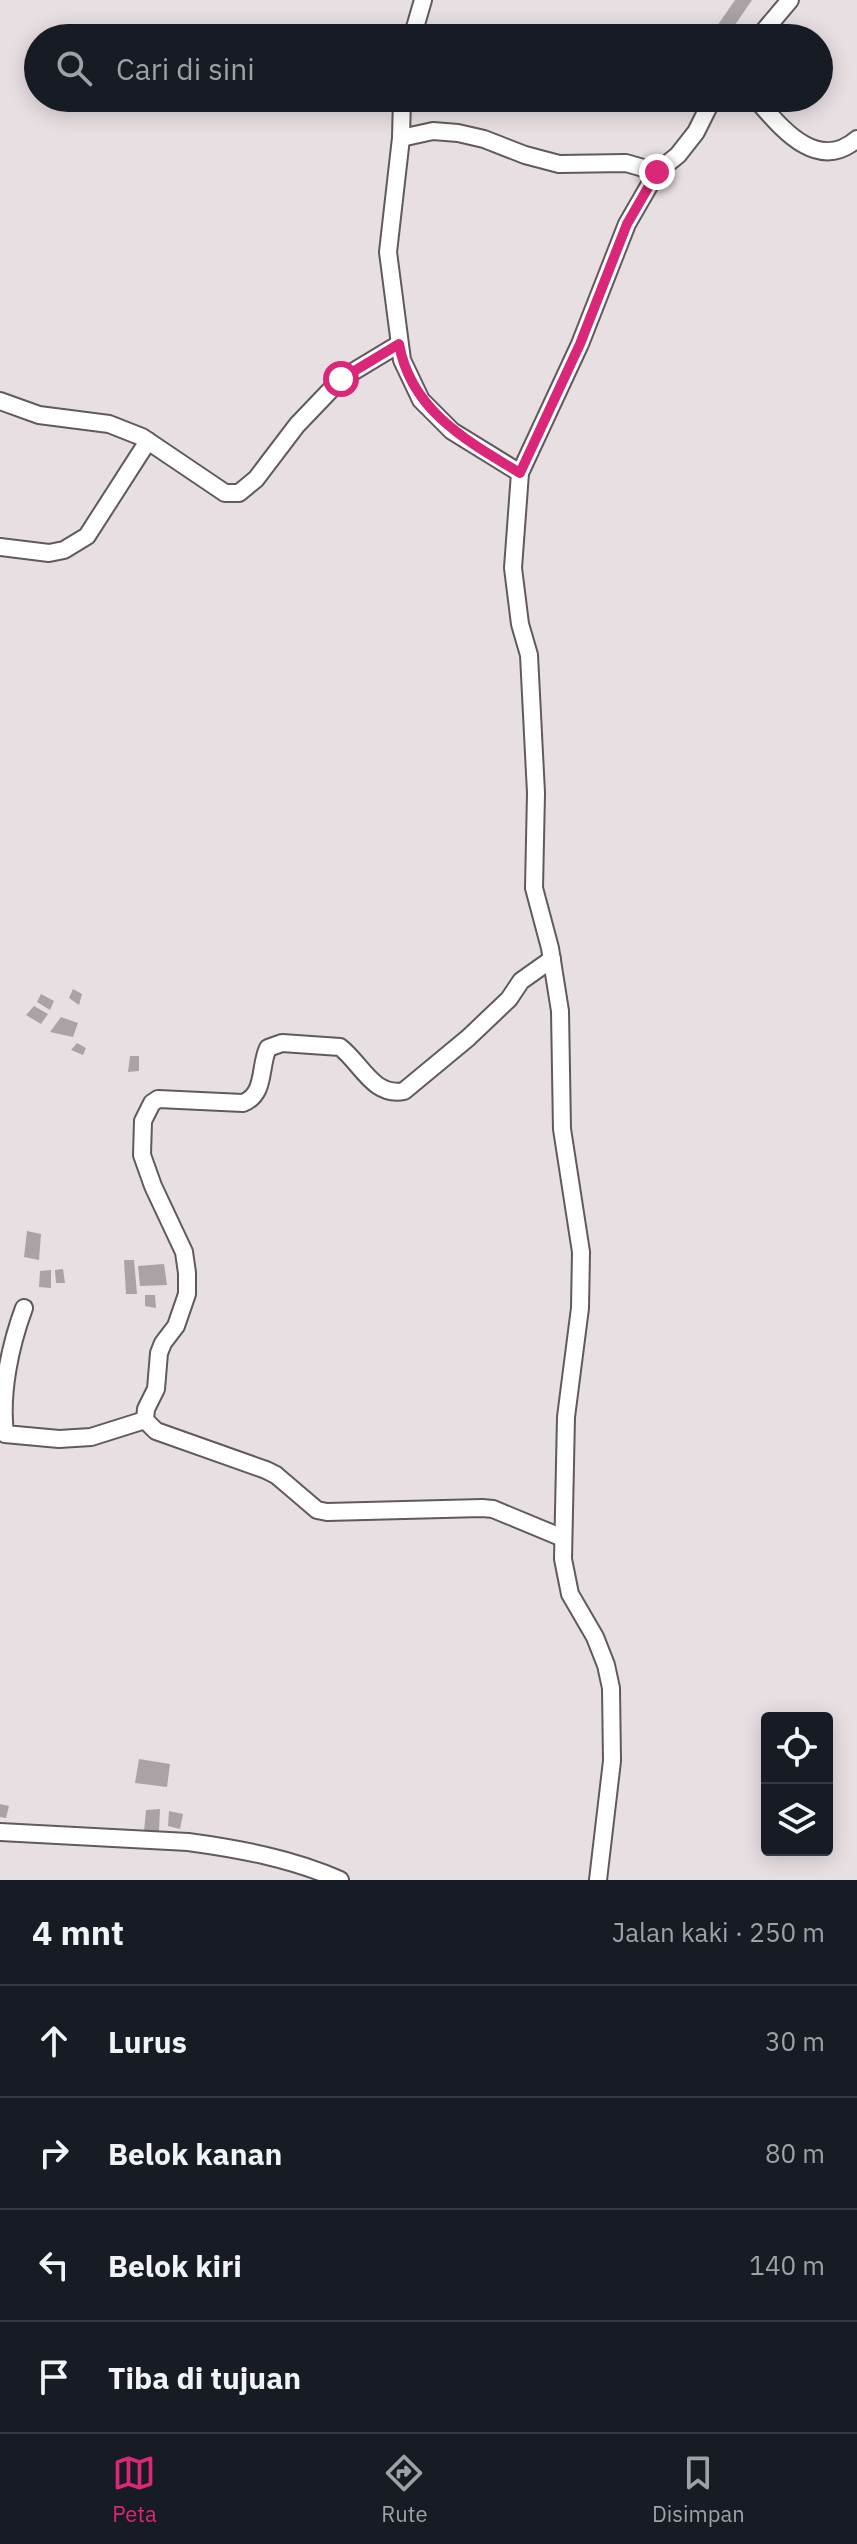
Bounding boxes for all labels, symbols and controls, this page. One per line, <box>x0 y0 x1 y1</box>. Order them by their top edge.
search box <box>24 24 833 112</box>
icon: search <box>52 46 96 90</box>
text: Cari di sini <box>116 49 255 88</box>
route end <box>639 154 675 190</box>
route start <box>323 361 359 397</box>
map controls <box>761 1712 833 1856</box>
button: locate <box>761 1712 833 1784</box>
button: layers <box>761 1784 833 1856</box>
text: 4 mnt <box>32 1910 124 1954</box>
text: Jalan kaki · 250 m <box>612 1915 825 1949</box>
icon: ahead <box>32 2019 76 2063</box>
text: Lurus <box>108 2022 187 2061</box>
text: 30 m <box>765 2024 825 2058</box>
icon: right <box>32 2131 76 2175</box>
text: Belok kanan <box>108 2134 282 2173</box>
text: 80 m <box>765 2136 825 2170</box>
icon: left <box>32 2243 76 2287</box>
text: Belok kiri <box>108 2246 242 2285</box>
text: 140 m <box>749 2248 825 2282</box>
icon: arrive <box>32 2355 76 2399</box>
text: Tiba di tujuan <box>108 2358 301 2397</box>
tab: Peta <box>112 2451 157 2528</box>
tab: Rute <box>381 2451 428 2528</box>
tab: Disimpan <box>652 2451 745 2528</box>

